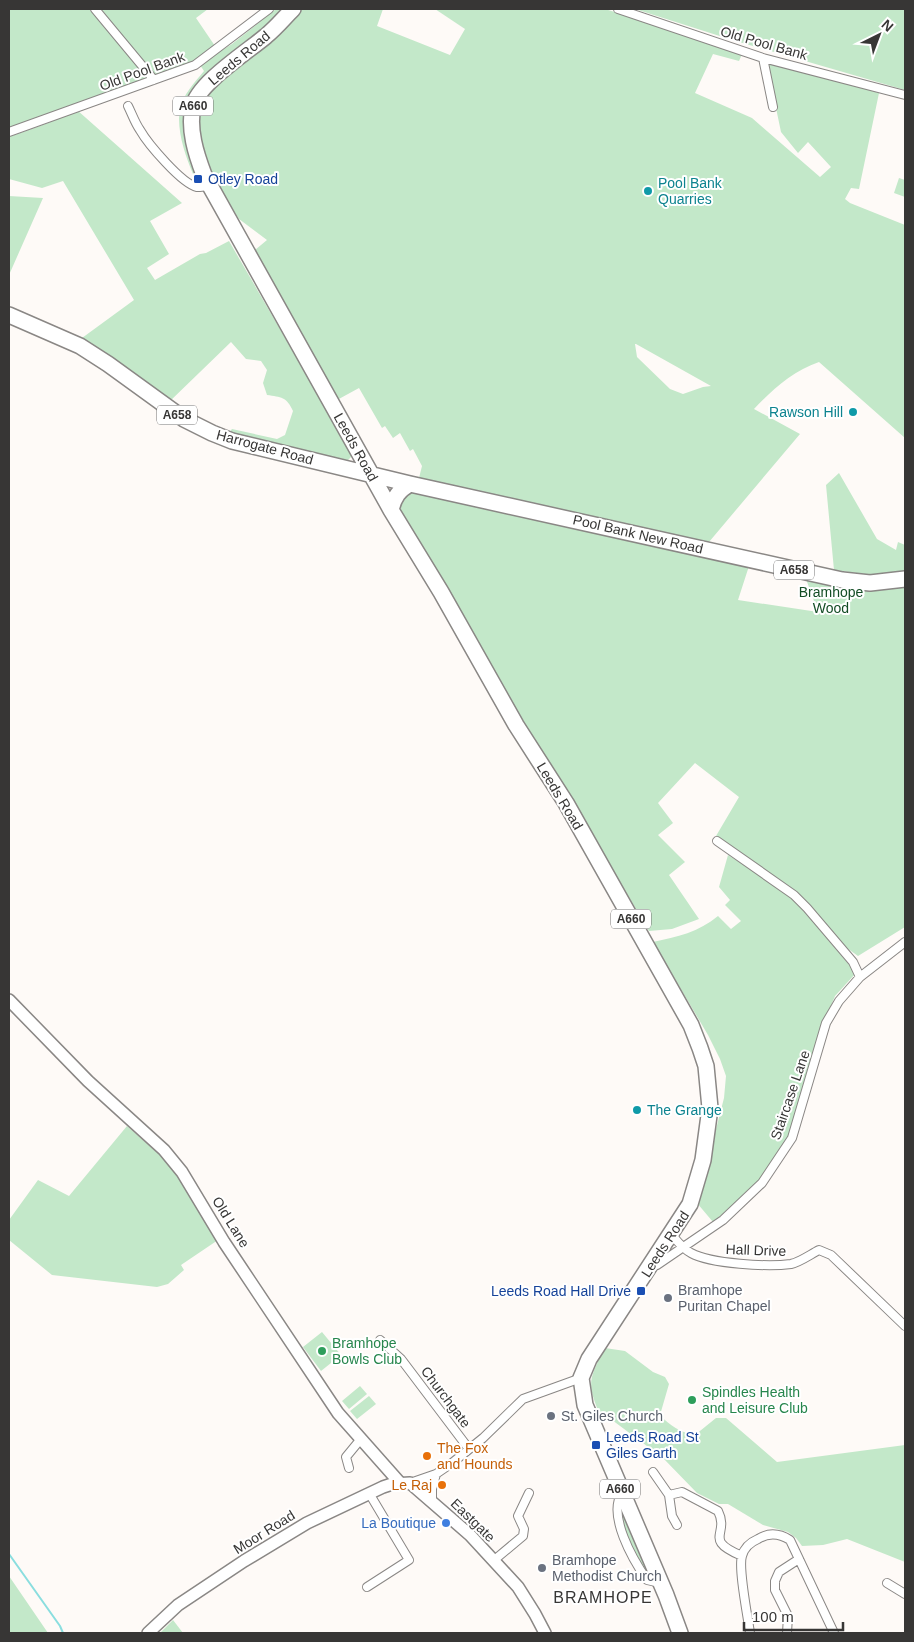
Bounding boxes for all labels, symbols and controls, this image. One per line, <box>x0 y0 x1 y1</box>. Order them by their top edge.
north arrow <box>854 10 904 60</box>
text: N <box>879 16 897 35</box>
street label: Old Pool Bank <box>719 23 810 63</box>
street label: Leeds Road <box>205 28 273 88</box>
street label: Old Pool Bank <box>97 48 188 94</box>
road number: A660 <box>173 96 213 115</box>
place label: Otley Road <box>208 171 278 187</box>
marker: Otley Road <box>192 173 204 185</box>
place label: Pool Bank Quarries <box>658 175 723 207</box>
marker: Pool Bank Quarries <box>642 185 654 197</box>
place label: Rawson Hill <box>769 404 843 420</box>
road number: A658 <box>157 406 197 424</box>
marker: Rawson Hill <box>847 406 859 418</box>
street label: Leeds Road <box>331 410 381 484</box>
street label: Harrogate Road <box>215 426 315 468</box>
street label: Pool Bank New Road <box>571 511 705 557</box>
road number: A658 <box>774 560 814 580</box>
park label: Bramhope Wood <box>799 584 864 616</box>
street label: Leeds Road <box>534 760 586 832</box>
road number: A660 <box>611 910 651 929</box>
street label: Staircase Lane <box>767 1048 813 1142</box>
place label: The Grange <box>647 1102 722 1118</box>
marker: The Grange <box>631 1104 643 1116</box>
street label: Old Lane <box>209 1194 253 1251</box>
street label: Leeds Road <box>638 1208 692 1280</box>
street label: Hall Drive <box>725 1241 787 1259</box>
place label: Bramhope Puritan Chapel <box>678 1282 771 1314</box>
place label: Leeds Road Hall Drive <box>491 1283 631 1299</box>
marker: Leeds Road Hall Drive <box>635 1285 647 1297</box>
marker: Bramhope Puritan Chapel <box>662 1292 674 1304</box>
place label: Bramhope Bowls Club <box>332 1335 402 1367</box>
marker: Bramhope Bowls Club <box>316 1345 328 1357</box>
street label: Churchgate <box>418 1363 474 1431</box>
place label: Spindles Health and Leisure Club <box>702 1384 808 1416</box>
marker: Spindles Health and Leisure Club <box>686 1394 698 1406</box>
place label: St. Giles Church <box>561 1408 663 1424</box>
marker: St. Giles Church <box>545 1410 557 1422</box>
place label: Leeds Road St Giles Garth <box>606 1429 699 1461</box>
marker: Leeds Road St Giles Garth <box>590 1439 602 1451</box>
place label: The Fox and Hounds <box>437 1440 513 1472</box>
marker: The Fox and Hounds <box>421 1450 433 1462</box>
place label: Le Raj <box>392 1477 432 1493</box>
marker: Le Raj <box>436 1479 448 1491</box>
road number: A660 <box>600 1480 640 1498</box>
street label: Eastgate <box>448 1495 499 1545</box>
street label: Moor Road <box>230 1507 298 1557</box>
place label: La Boutique <box>361 1515 436 1531</box>
marker: La Boutique <box>440 1517 452 1529</box>
place label: Bramhope Methodist Church <box>552 1552 662 1584</box>
marker: Bramhope Methodist Church <box>536 1562 548 1574</box>
district label: BRAMHOPE <box>553 1589 653 1606</box>
scale bar <box>744 1600 843 1632</box>
text: 100 m <box>752 1608 794 1625</box>

